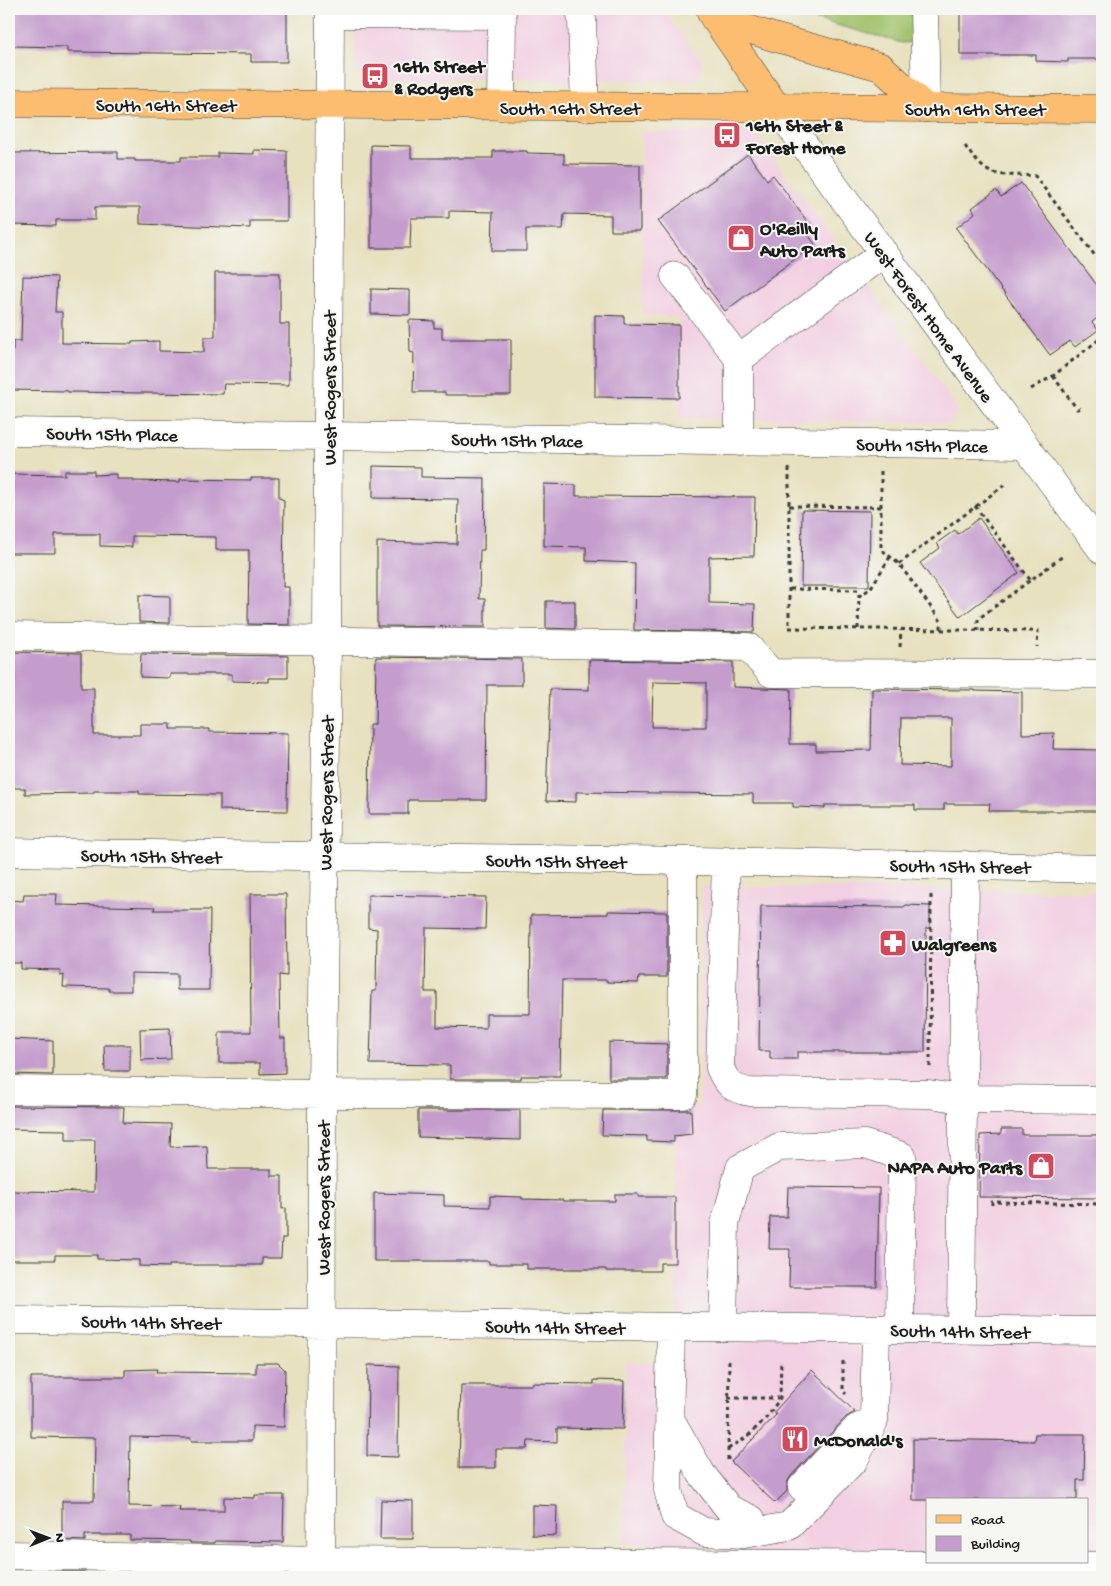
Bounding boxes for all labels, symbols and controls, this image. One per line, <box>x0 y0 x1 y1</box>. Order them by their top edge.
place label: 16th Street & Rodgers <box>393 57 487 102</box>
bus stop icon: 16th Street & Rodgers <box>360 61 390 91</box>
street label: South 16th Street <box>96 96 238 119</box>
street label: South 16th Street <box>500 99 642 122</box>
street label: South 16th Street <box>905 100 1047 123</box>
place label: 16th Steet & Forest Home <box>745 116 847 161</box>
bus stop icon: 16th Steet & Forest Home <box>712 120 742 150</box>
place label: O'Reilly Auto Parts <box>759 219 846 264</box>
shop icon: O'Reilly Auto Parts <box>726 223 756 253</box>
street label: West Forest Home Avenue <box>857 228 997 408</box>
street label: West Rogers Street <box>320 308 343 465</box>
street label: South 15th Place <box>46 424 178 449</box>
street label: South 15th Place <box>451 430 583 455</box>
street label: South 15th Place <box>856 435 988 460</box>
street label: West Rogers Street <box>316 713 341 871</box>
street label: South 15th Street <box>80 846 224 871</box>
street label: South 15th Street <box>485 851 629 876</box>
street label: South 15th Street <box>889 856 1033 881</box>
pharmacy icon: Walgreens <box>878 928 908 958</box>
place label: Walgreens <box>911 935 997 958</box>
street label: West Rogers Street <box>314 1118 337 1275</box>
shop icon: NAPA Auto Parts <box>1026 1151 1056 1181</box>
place label: NAPA Auto Parts <box>887 1158 1023 1181</box>
street label: South 14th Street <box>81 1312 223 1337</box>
street label: South 14th Street <box>485 1317 627 1342</box>
street label: South 14th Street <box>890 1321 1032 1346</box>
restaurant icon: McDonald's <box>780 1424 810 1454</box>
place label: McDonald's <box>814 1431 904 1454</box>
legend <box>926 1498 1088 1564</box>
text: Road <box>971 1512 1005 1530</box>
north arrow <box>22 1514 72 1564</box>
text: N <box>50 1533 67 1543</box>
text: Building <box>970 1536 1020 1554</box>

